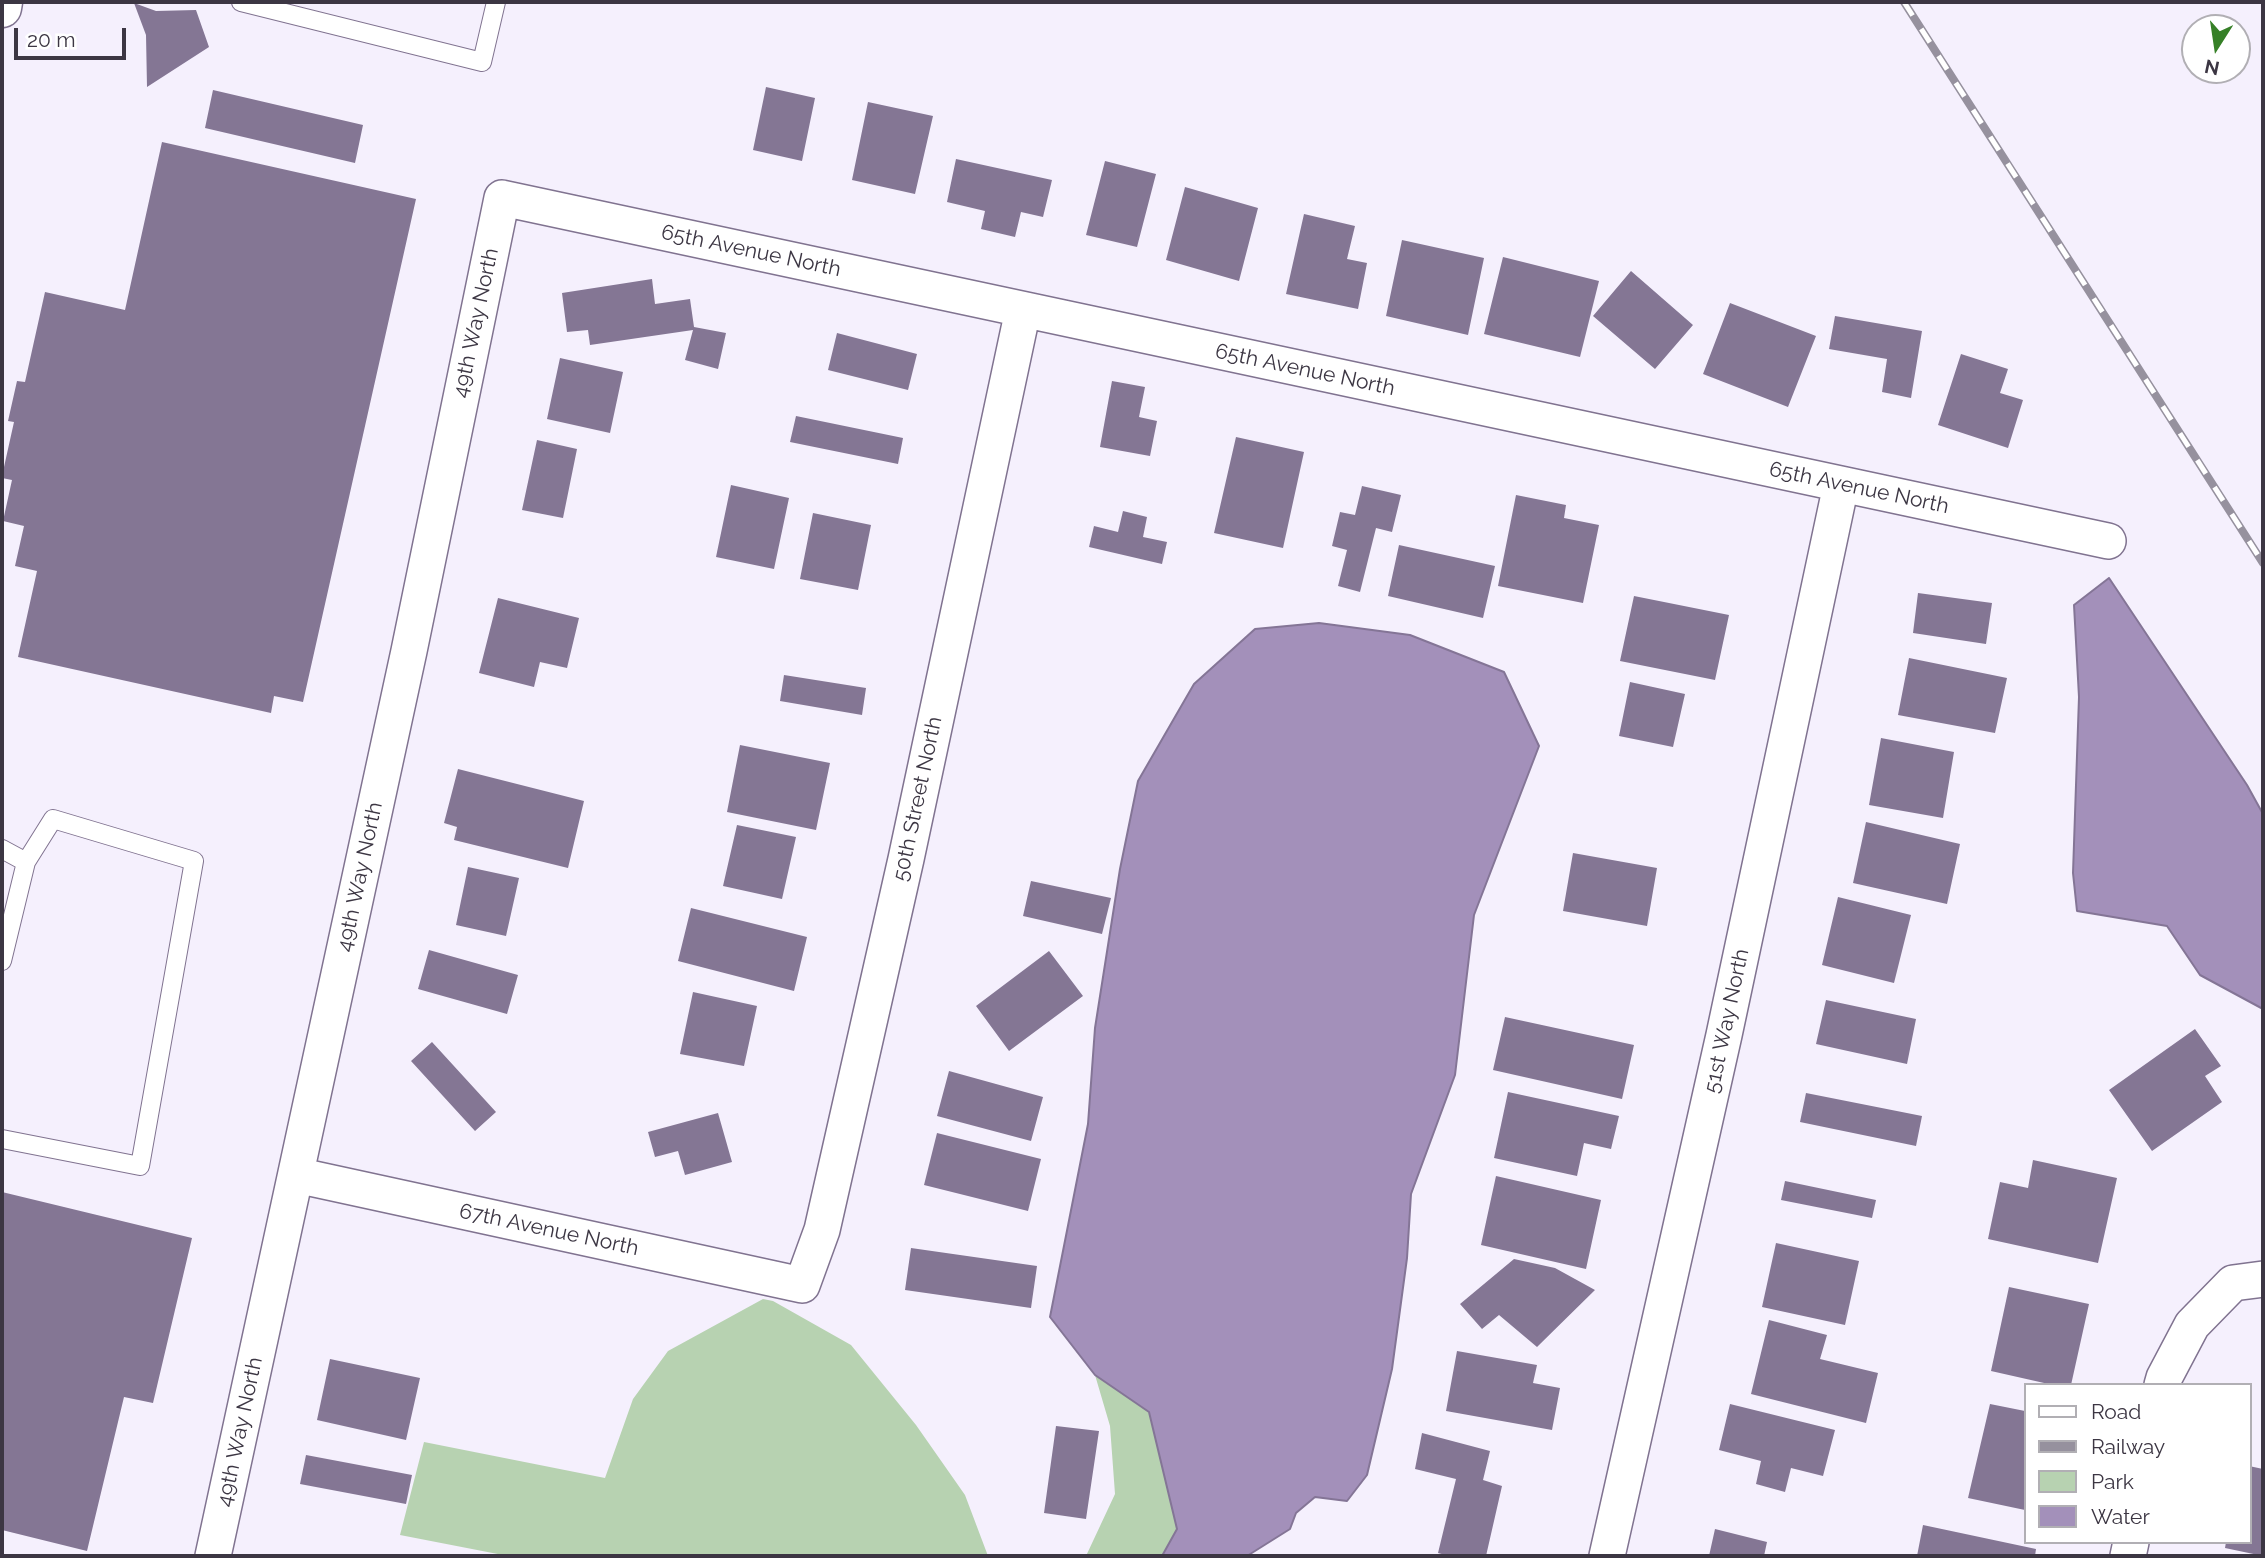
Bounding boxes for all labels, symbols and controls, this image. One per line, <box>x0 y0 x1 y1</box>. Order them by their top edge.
scale bar <box>18 14 130 58</box>
north arrow <box>2181 14 2251 84</box>
text: 20 m <box>27 27 75 52</box>
text: N <box>2203 55 2221 80</box>
street label: 65th Avenue North <box>659 220 843 282</box>
street label: 49th Way North <box>448 246 504 400</box>
street label: 65th Avenue North <box>1213 339 1397 401</box>
street label: 65th Avenue North <box>1767 457 1951 519</box>
street label: 50th Street North <box>888 714 948 884</box>
street label: 49th Way North <box>332 800 388 954</box>
street label: 51st Way North <box>1699 947 1755 1095</box>
street label: 67th Avenue North <box>457 1199 641 1261</box>
street label: 49th Way North <box>212 1355 268 1509</box>
legend <box>2024 1383 2251 1544</box>
text: Road <box>2091 1399 2141 1424</box>
text: Railway <box>2091 1434 2165 1459</box>
text: Park <box>2091 1469 2134 1494</box>
text: Water <box>2091 1504 2150 1529</box>

